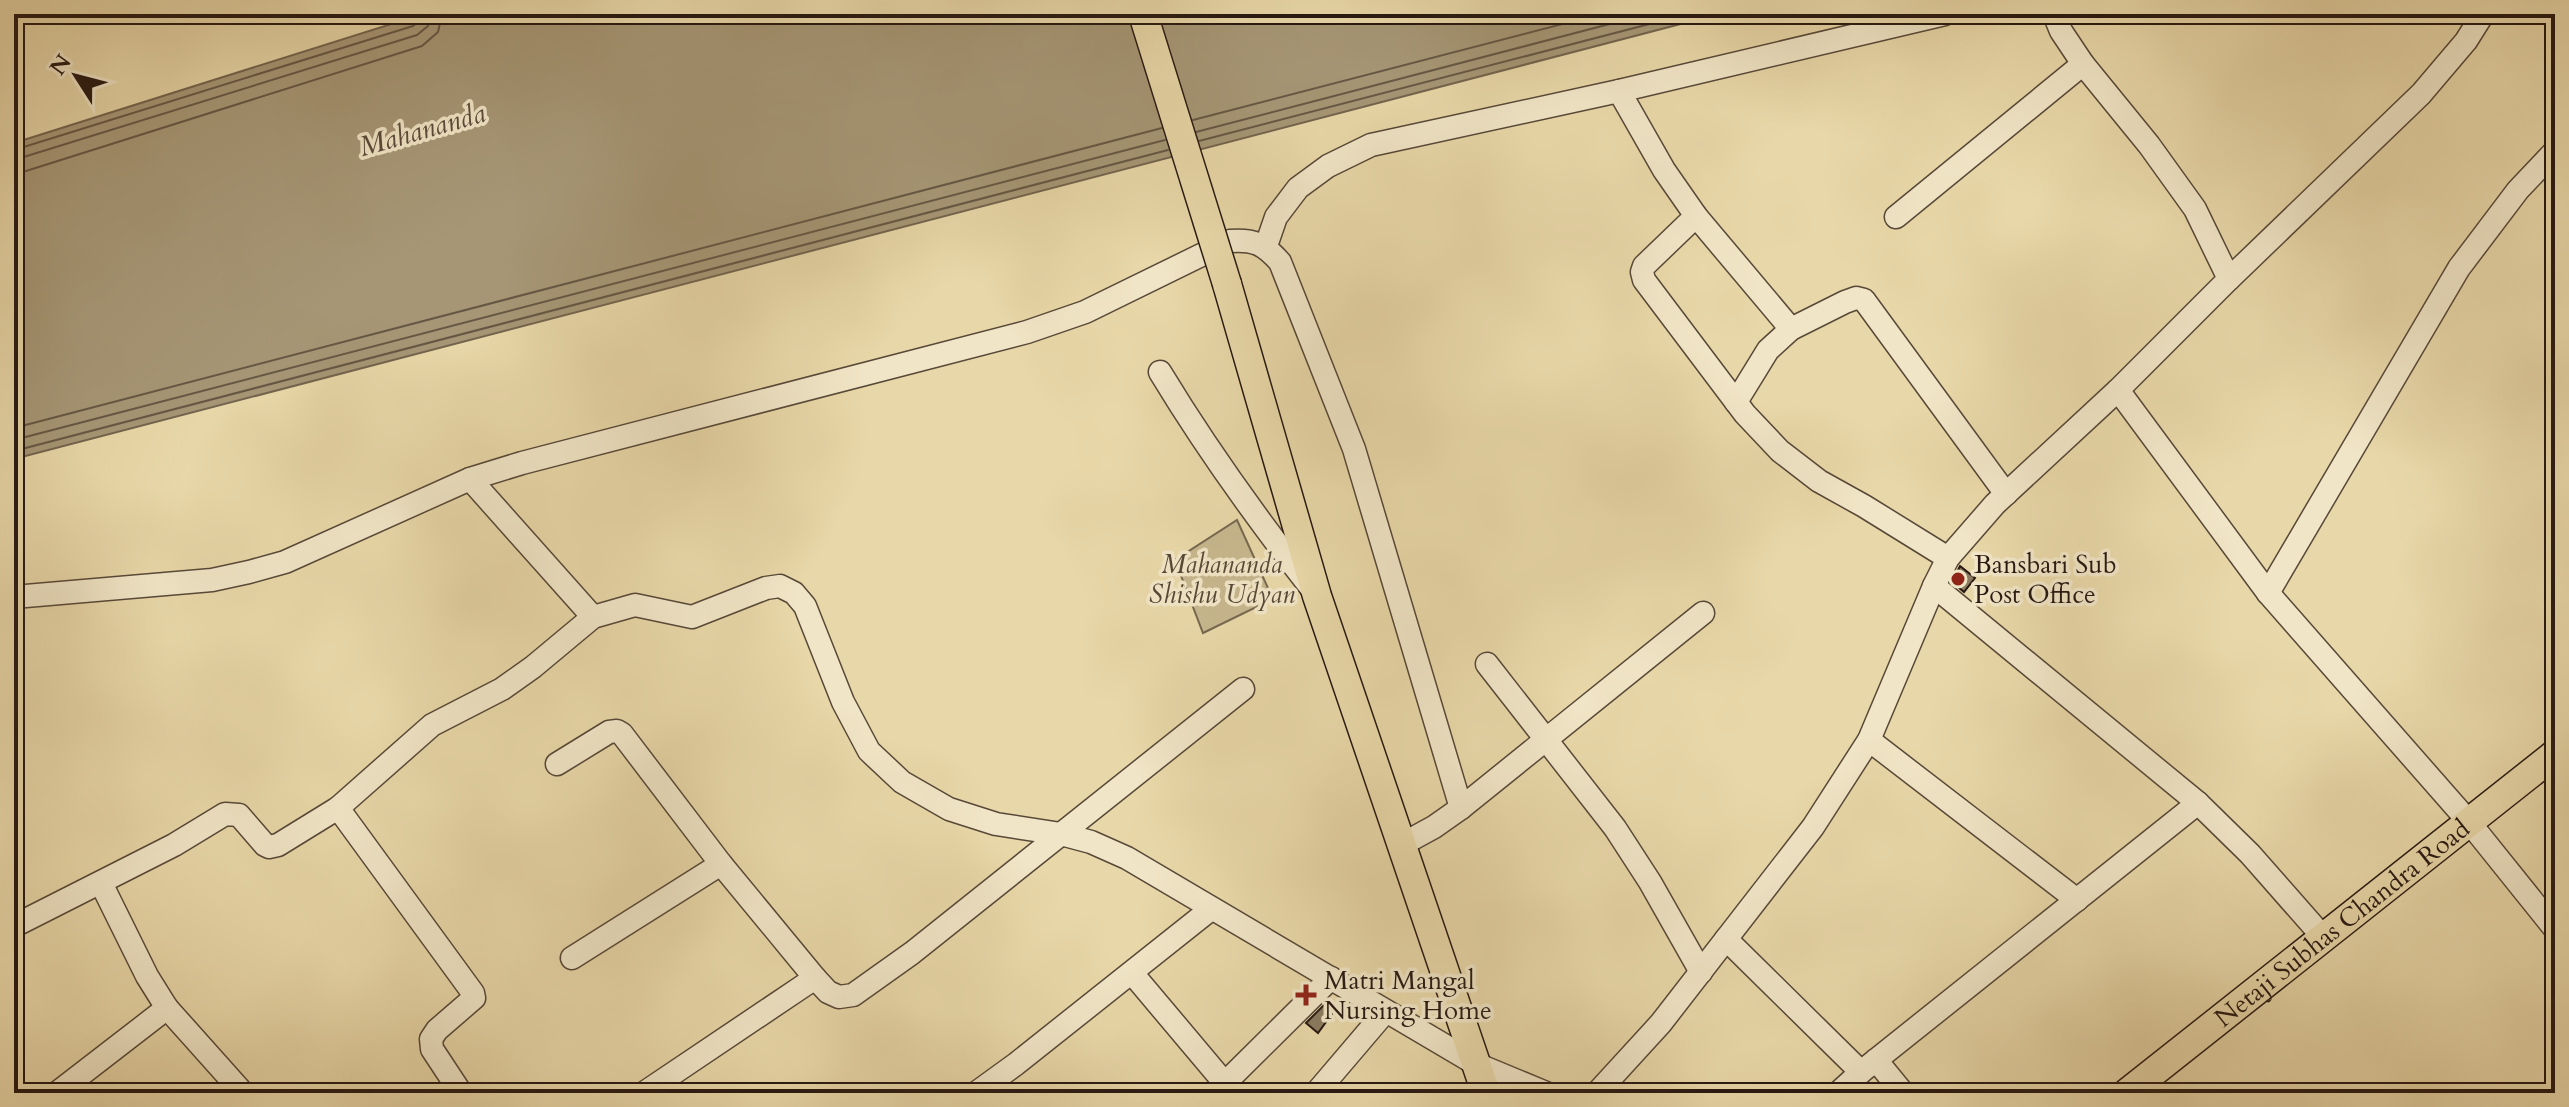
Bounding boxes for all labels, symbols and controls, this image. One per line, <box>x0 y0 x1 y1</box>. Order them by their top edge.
north arrow <box>36 36 116 116</box>
text: N <box>43 48 78 81</box>
water label: Mahananda <box>354 94 490 166</box>
park label: Mahananda Shishu Udyan <box>1149 547 1295 612</box>
place label: Bansbari Sub Post Office <box>1974 547 2117 612</box>
marker: Bansbari Sub Post Office <box>1949 570 1967 588</box>
street label: Netaji Subhas Chandra Road <box>2207 811 2477 1035</box>
place label: Matri Mangal Nursing Home <box>1324 963 1492 1028</box>
marker: Matri Mangal Nursing Home <box>1295 984 1317 1006</box>

